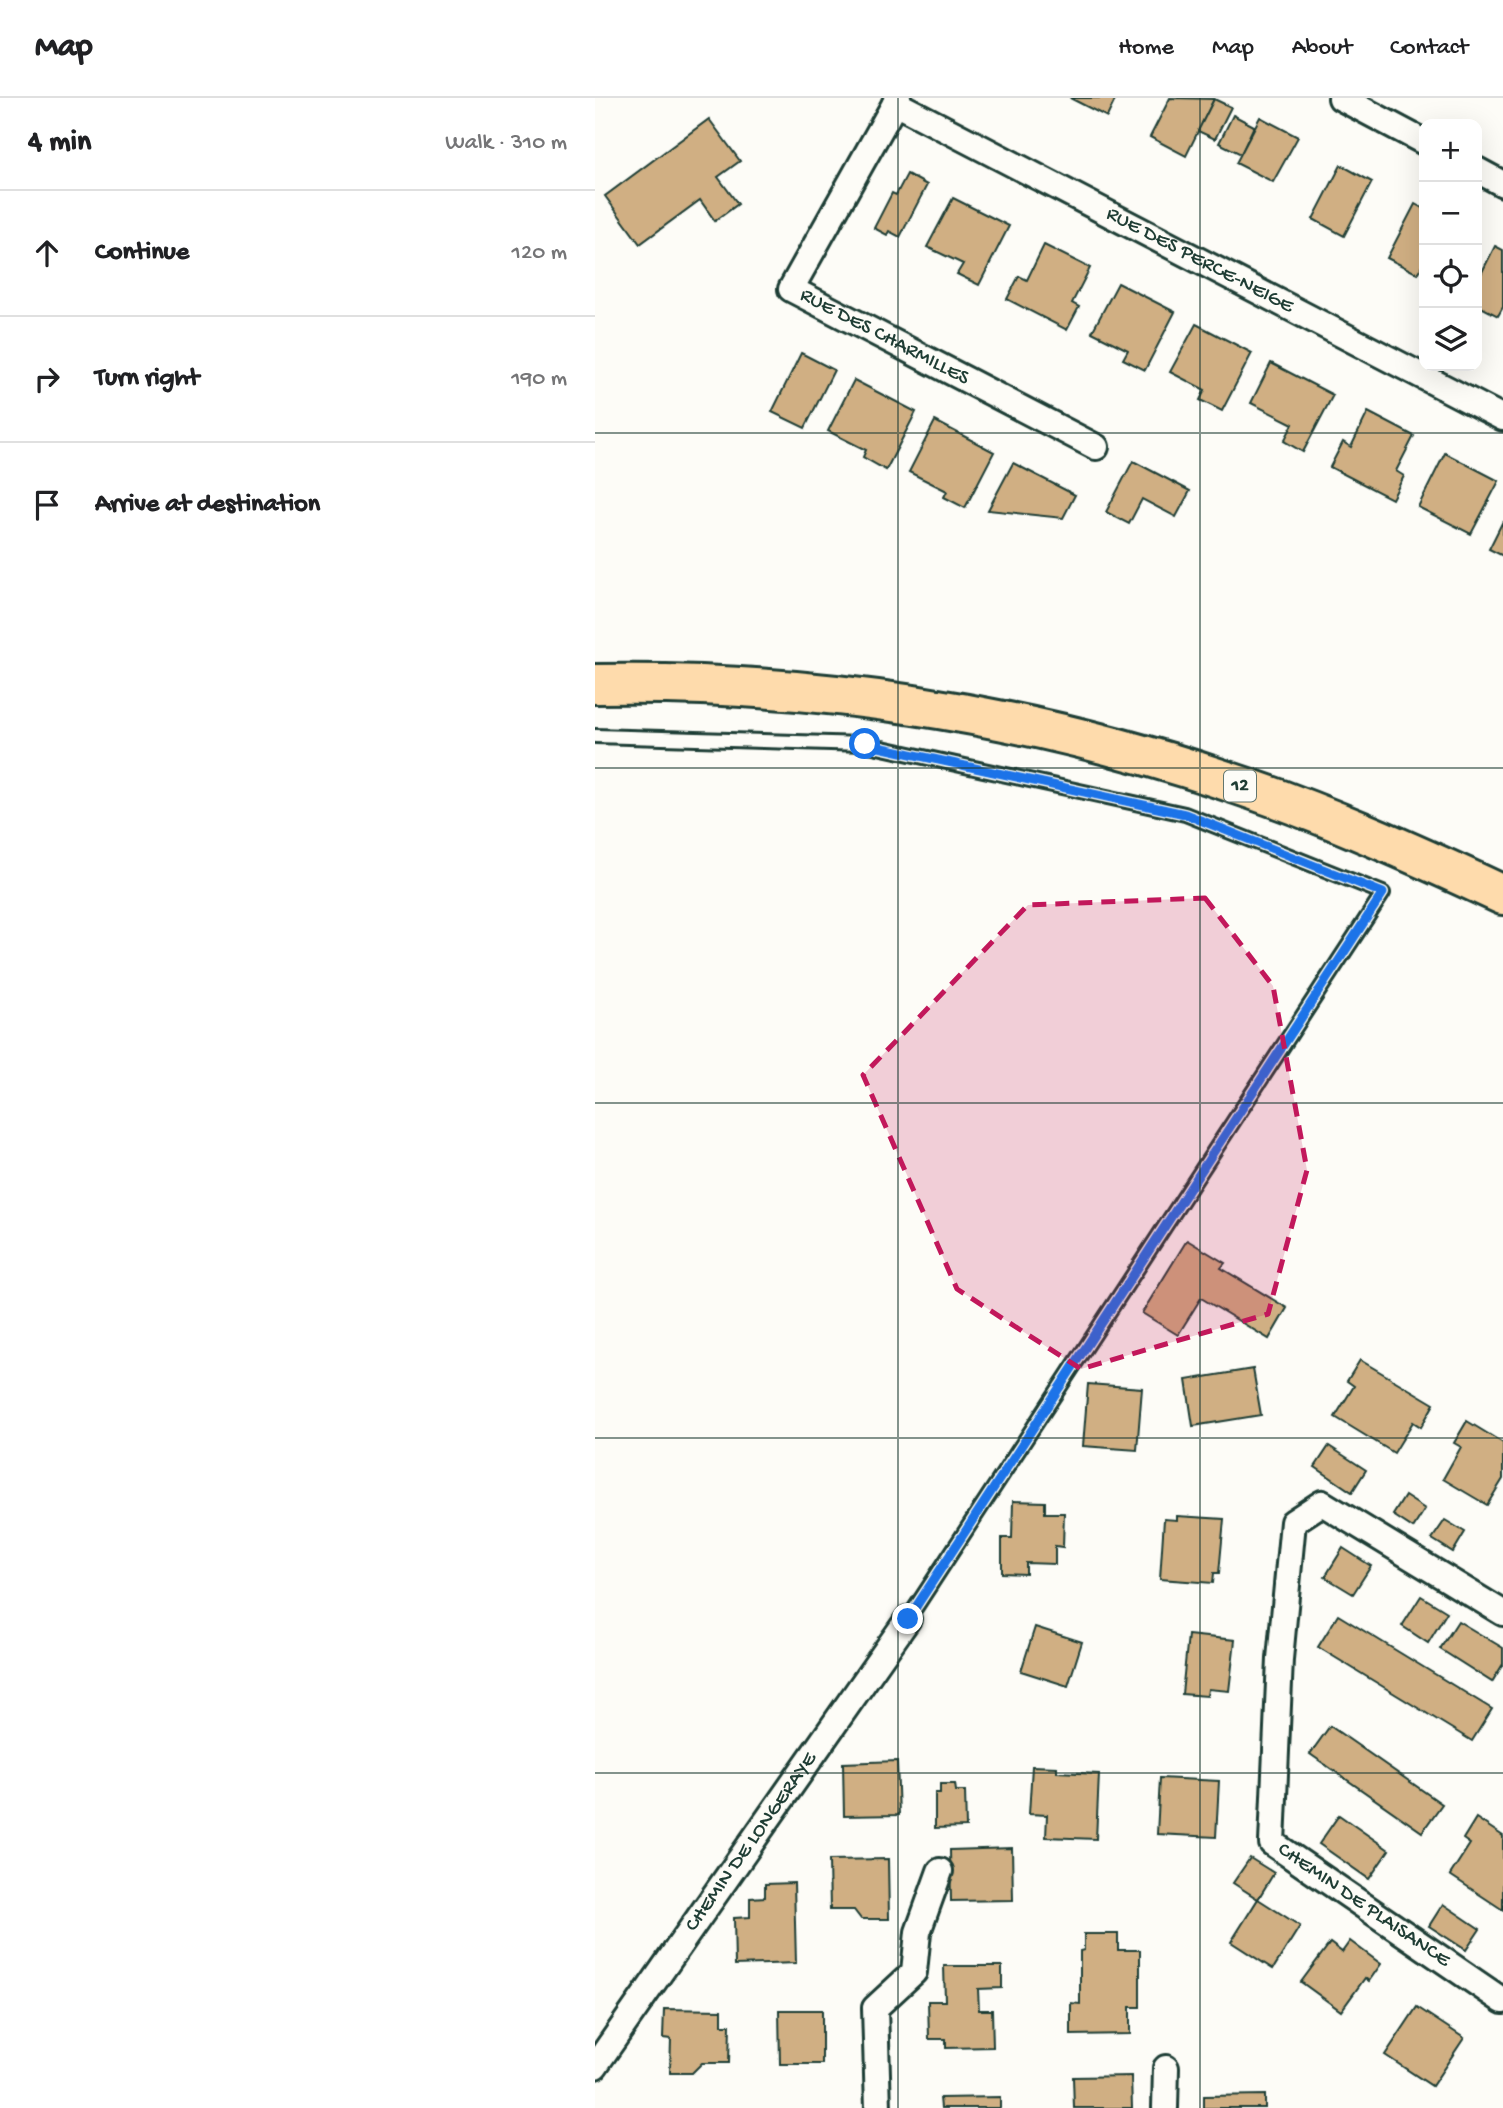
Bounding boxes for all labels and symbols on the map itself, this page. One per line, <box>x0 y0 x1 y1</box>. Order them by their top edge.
street label: RUE DES PERCE-NEIGE <box>1102 202 1298 320</box>
street label: RUE DES CHARMILLES <box>795 283 973 392</box>
route start <box>849 728 880 759</box>
road number: 12 <box>1224 771 1256 802</box>
route end <box>892 1603 923 1634</box>
street label: CHEMIN DE LONGERAYE <box>680 1747 824 1937</box>
street label: CHEMIN DE PLAISANCE <box>1272 1838 1455 1974</box>

